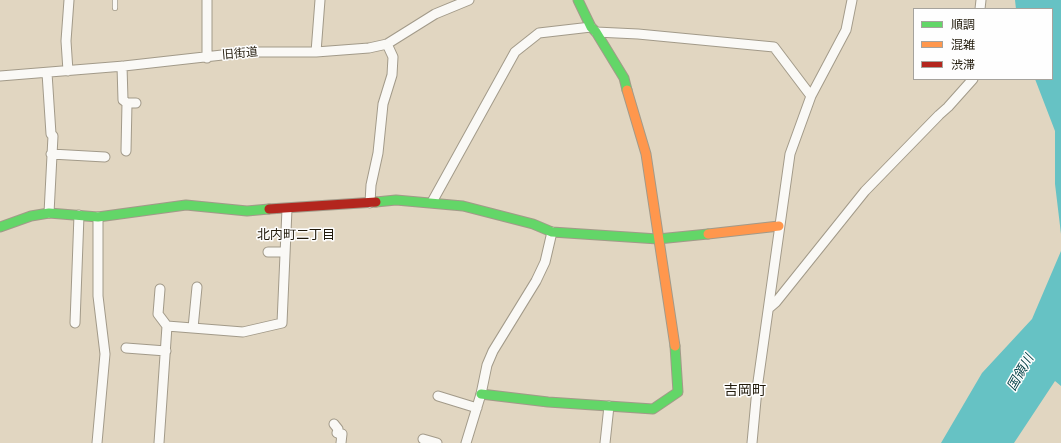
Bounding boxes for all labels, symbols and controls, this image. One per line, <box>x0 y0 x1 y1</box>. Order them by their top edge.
legend <box>913 8 1053 80</box>
text: 順調 <box>951 18 975 33</box>
text: 混雑 <box>951 38 975 53</box>
street label: 旧街道 <box>221 45 259 63</box>
text: 渋滞 <box>951 58 975 73</box>
district label: 北内町二丁目 <box>257 228 335 244</box>
water label: 国領川 <box>1004 352 1038 394</box>
district label: 吉岡町 <box>724 383 766 399</box>

